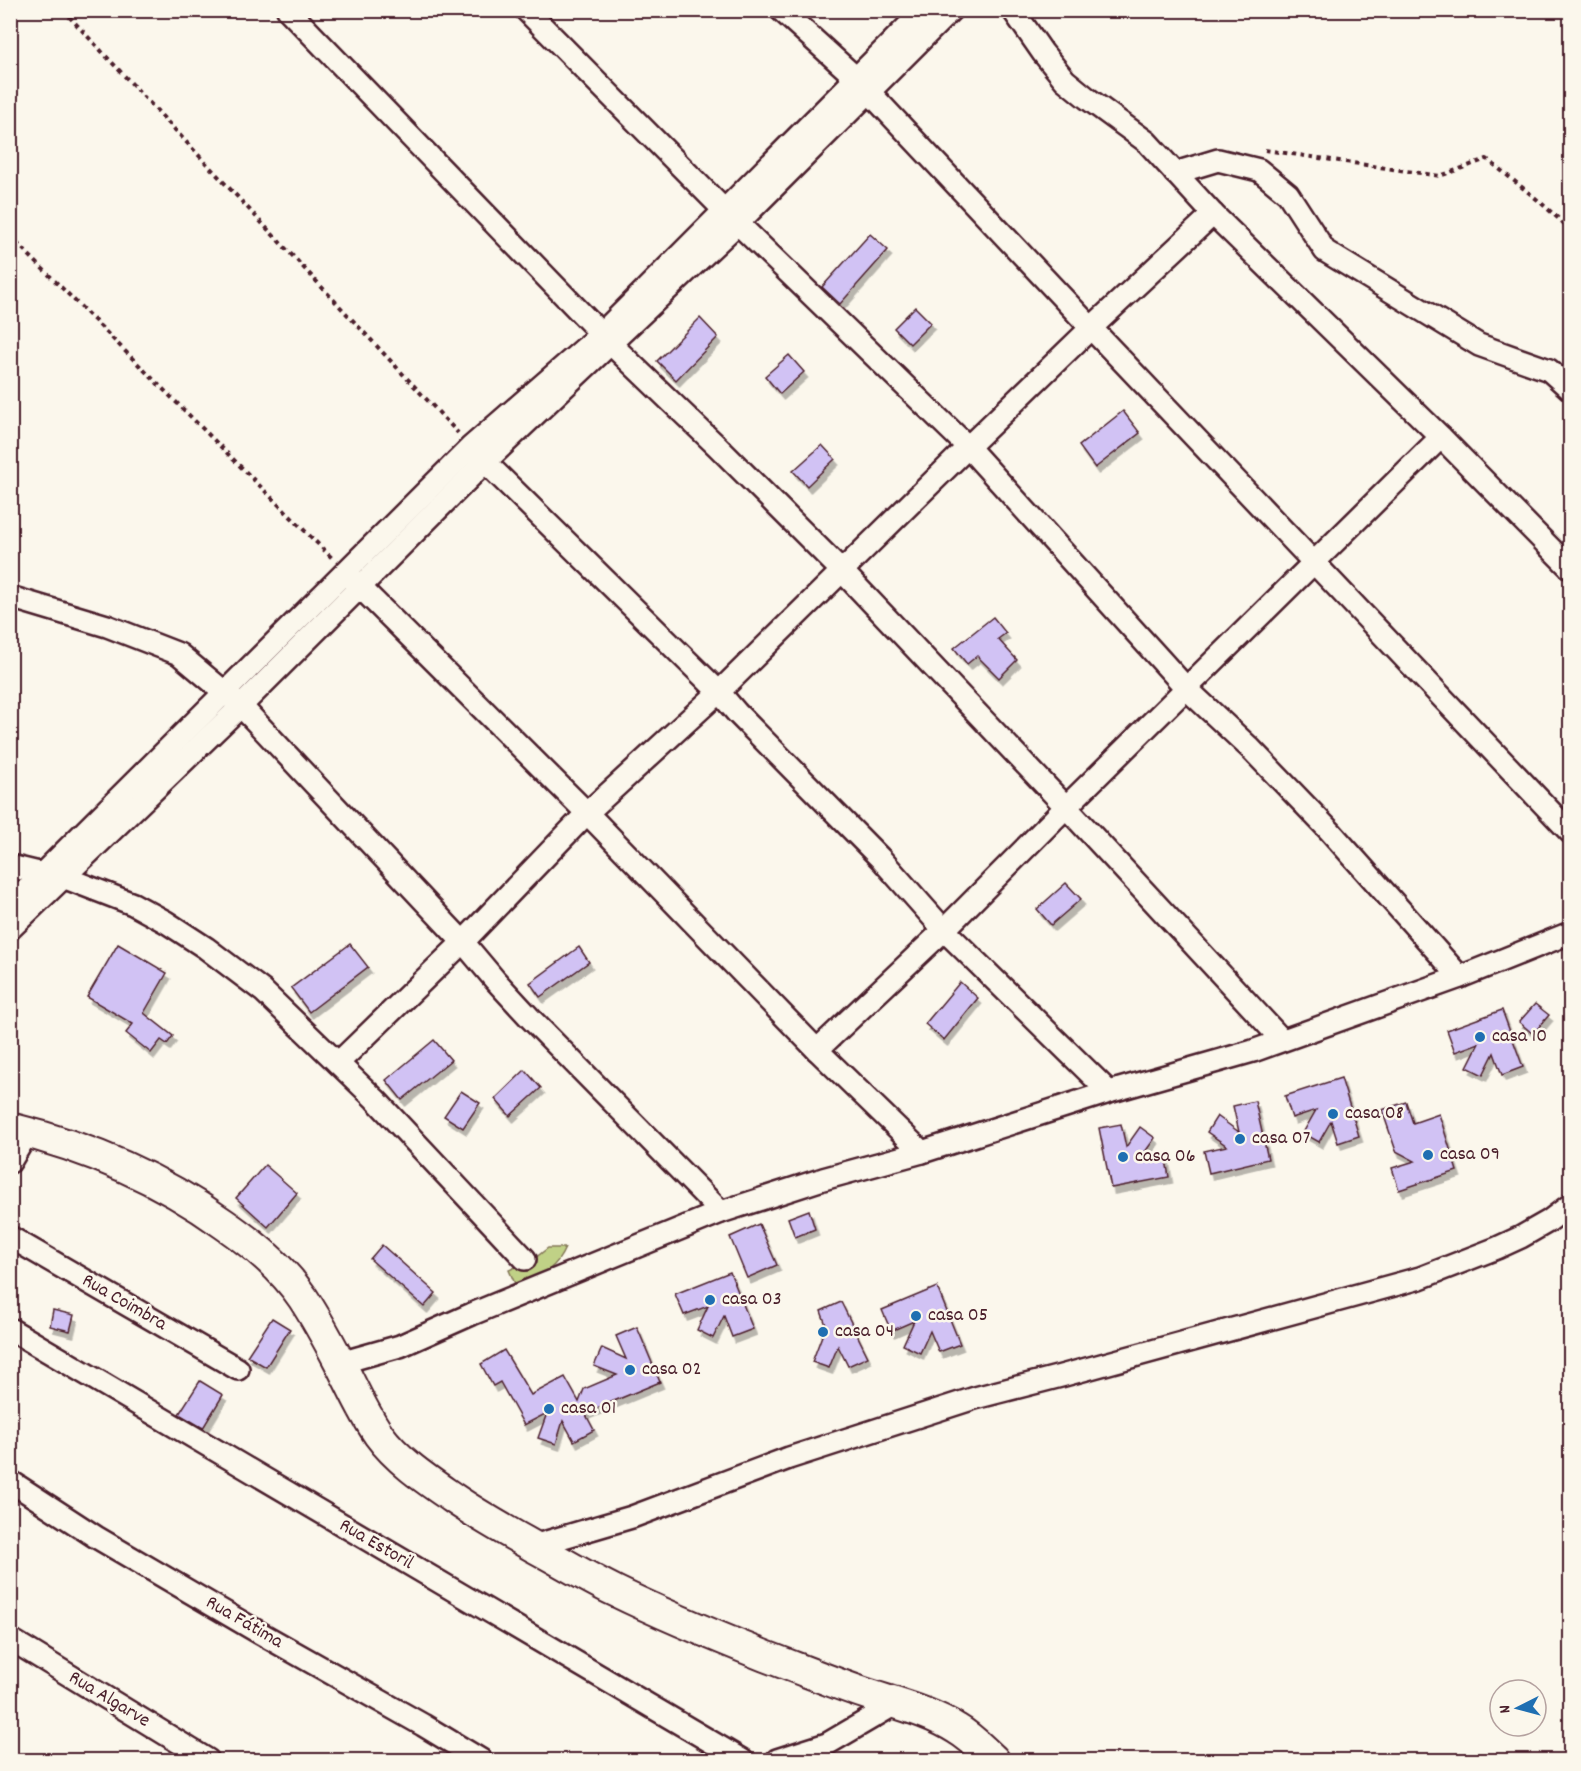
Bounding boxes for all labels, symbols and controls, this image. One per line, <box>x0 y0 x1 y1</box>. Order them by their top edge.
place label: casa 10 <box>1492 1023 1547 1051</box>
marker: casa 10 <box>1473 1030 1487 1044</box>
place label: casa 08 <box>1345 1100 1404 1128</box>
marker: casa 08 <box>1326 1107 1340 1121</box>
place label: casa 07 <box>1252 1125 1310 1153</box>
marker: casa 07 <box>1233 1132 1247 1146</box>
place label: casa 09 <box>1440 1141 1500 1169</box>
place label: casa 06 <box>1135 1143 1196 1171</box>
marker: casa 09 <box>1421 1148 1435 1162</box>
marker: casa 06 <box>1116 1150 1130 1164</box>
street label: Rua Coimbra <box>76 1267 172 1339</box>
place label: casa 03 <box>722 1286 782 1314</box>
marker: casa 03 <box>703 1293 717 1307</box>
place label: casa 05 <box>928 1302 988 1330</box>
marker: casa 05 <box>909 1309 923 1323</box>
place label: casa 04 <box>835 1318 894 1346</box>
marker: casa 04 <box>816 1325 830 1339</box>
place label: casa 02 <box>642 1356 701 1384</box>
marker: casa 02 <box>623 1363 637 1377</box>
place label: casa 01 <box>561 1395 616 1423</box>
marker: casa 01 <box>542 1402 556 1416</box>
street label: Rua Estoril <box>334 1512 419 1578</box>
street label: Rua Fátima <box>200 1590 289 1657</box>
street label: Rua Algarve <box>63 1665 155 1735</box>
north arrow <box>1488 1678 1548 1738</box>
text: N <box>1494 1704 1517 1714</box>

